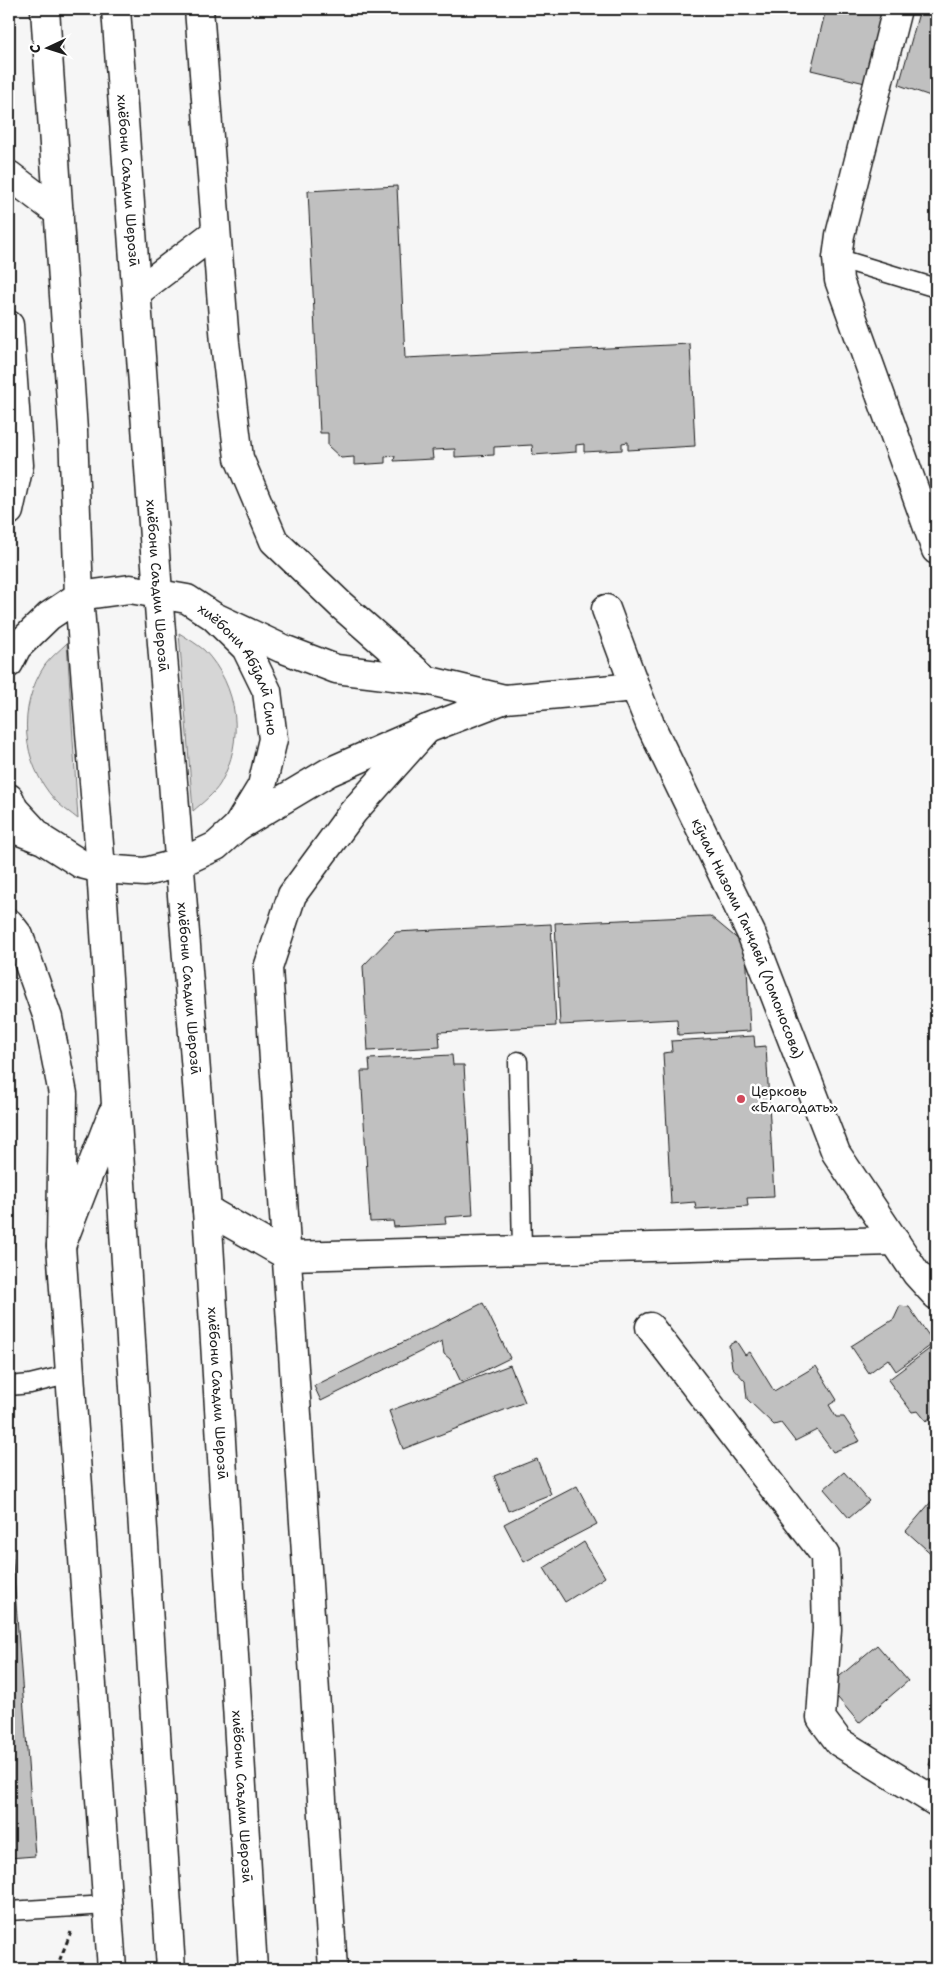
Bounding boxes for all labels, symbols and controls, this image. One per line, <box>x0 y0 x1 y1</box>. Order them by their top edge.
north arrow <box>22 22 72 72</box>
text: С <box>26 44 44 54</box>
street label: хиёбони Саъдии Шерозӣ <box>113 94 144 267</box>
street label: хиёбони Саъдии Шерозӣ <box>142 499 173 672</box>
street label: хиёбони Абӯалӣ Сино <box>194 600 281 736</box>
street label: кӯчаи Низоми Ганҷавӣ (Ломоносова) <box>688 815 808 1061</box>
street label: хиёбони Саъдии Шерозӣ <box>174 901 205 1075</box>
place label: Церковь «Благодать» <box>751 1082 838 1116</box>
marker: Церковь «Благодать» <box>735 1093 747 1105</box>
street label: хиёбони Саъдии Шерозӣ <box>204 1306 232 1480</box>
street label: хиёбони Саъдии Шерозӣ <box>228 1710 257 1883</box>

